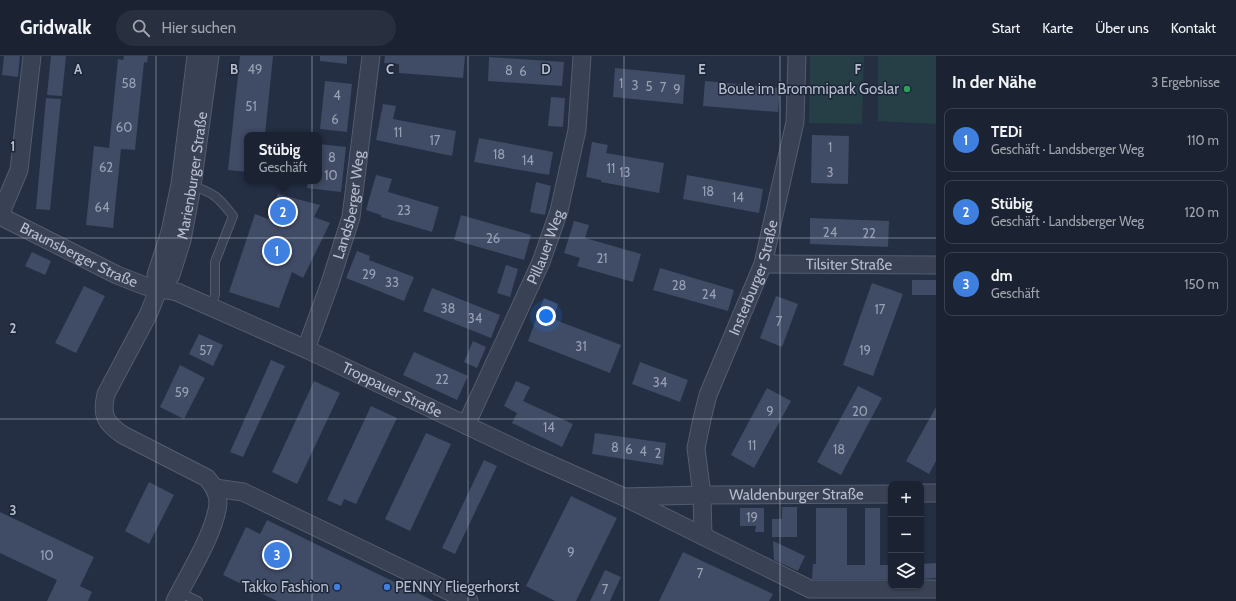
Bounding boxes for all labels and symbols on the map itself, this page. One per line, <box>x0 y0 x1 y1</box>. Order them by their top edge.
text: A <box>74 61 83 77</box>
text: B <box>230 61 238 77</box>
house number: 49 <box>248 61 262 77</box>
text: C <box>386 61 394 77</box>
text: D <box>541 61 551 77</box>
text: E <box>698 61 706 77</box>
text: F <box>855 61 862 77</box>
house number: 8 <box>505 62 513 78</box>
house number: 6 <box>519 63 527 79</box>
house number: 58 <box>122 75 137 91</box>
house number: 1 <box>619 75 623 91</box>
house number: 3 <box>631 77 639 93</box>
house number: 5 <box>645 78 653 94</box>
house number: 7 <box>660 79 667 95</box>
place label: Boule im Brommipark Goslar <box>718 80 899 98</box>
house number: 9 <box>673 81 681 97</box>
marker: Boule im Brommipark Goslar <box>902 84 912 94</box>
house number: 4 <box>333 87 341 103</box>
house number: 51 <box>245 98 257 114</box>
street label: Marienburger Straße <box>173 110 211 241</box>
house number: 6 <box>331 111 339 127</box>
house number: 60 <box>116 119 132 135</box>
house number: 11 <box>394 124 402 140</box>
house number: 17 <box>430 132 441 148</box>
text: 1 <box>11 138 15 154</box>
house number: 1 <box>828 139 832 155</box>
house number: 18 <box>493 146 505 162</box>
house number: 8 <box>328 149 336 165</box>
street label: Landsberger Weg <box>329 149 368 261</box>
house number: 14 <box>522 152 534 168</box>
house number: 62 <box>99 159 113 175</box>
house number: 11 <box>607 160 615 176</box>
house number: 13 <box>619 164 631 180</box>
house number: 3 <box>826 164 834 180</box>
house number: 10 <box>324 167 338 183</box>
house number: 18 <box>702 183 714 199</box>
house number: 14 <box>732 189 744 205</box>
pin: 2 <box>270 197 296 227</box>
house number: 64 <box>95 199 110 215</box>
house number: 23 <box>397 202 411 218</box>
street label: Pillauer Weg <box>523 207 568 287</box>
street label: Insterburger Straße <box>725 218 782 338</box>
street label: Braunsberger Straße <box>17 219 141 291</box>
house number: 24 <box>823 224 838 240</box>
house number: 22 <box>862 225 876 241</box>
house number: 26 <box>486 230 500 246</box>
pin: 1 <box>264 236 290 266</box>
house number: 21 <box>596 250 608 266</box>
street label: Tilsiter Straße <box>806 255 893 274</box>
house number: 29 <box>362 266 376 282</box>
house number: 33 <box>385 274 399 290</box>
house number: 28 <box>672 277 686 293</box>
house number: 24 <box>702 286 717 302</box>
house number: 38 <box>441 300 456 316</box>
house number: 17 <box>875 301 886 317</box>
your location <box>536 306 556 326</box>
house number: 34 <box>468 310 483 326</box>
house number: 7 <box>776 313 783 329</box>
text: 2 <box>10 320 17 336</box>
house number: 31 <box>575 338 587 354</box>
house number: 57 <box>199 342 213 358</box>
house number: 19 <box>859 342 871 358</box>
street label: Troppauer Straße <box>339 358 445 422</box>
house number: 22 <box>435 371 449 387</box>
house number: 34 <box>653 374 668 390</box>
house number: 59 <box>175 384 189 400</box>
house number: 9 <box>766 403 774 419</box>
house number: 20 <box>852 403 868 419</box>
house number: 14 <box>543 419 555 435</box>
house number: 11 <box>748 437 756 453</box>
house number: 8 <box>611 439 619 455</box>
house number: 6 <box>625 441 633 457</box>
house number: 18 <box>833 441 845 457</box>
house number: 4 <box>639 443 647 459</box>
house number: 2 <box>655 445 662 461</box>
street label: Waldenburger Straße <box>729 485 864 504</box>
text: 3 <box>9 502 17 518</box>
house number: 19 <box>746 509 758 525</box>
pin: 3 <box>264 540 290 570</box>
house number: 9 <box>567 544 575 560</box>
house number: 10 <box>40 547 54 563</box>
house number: 7 <box>697 565 704 581</box>
place label: Takko Fashion <box>242 578 329 596</box>
place label: PENNY Fliegerhorst <box>395 578 519 596</box>
house number: 7 <box>602 581 609 597</box>
marker: Takko Fashion <box>332 582 342 592</box>
marker: PENNY Fliegerhorst <box>382 582 392 592</box>

